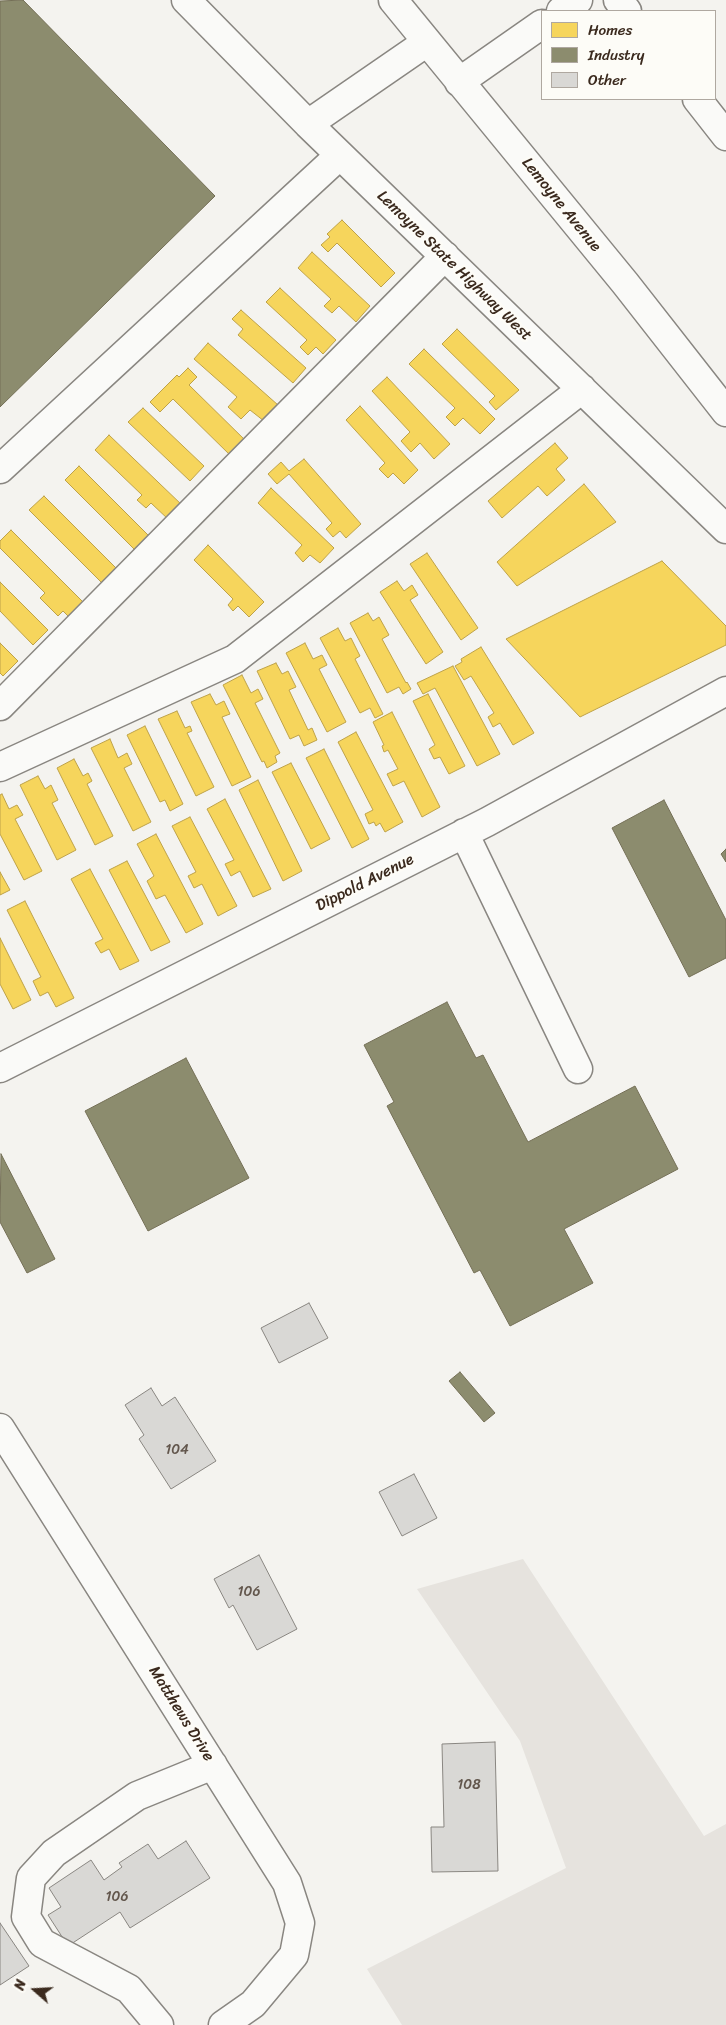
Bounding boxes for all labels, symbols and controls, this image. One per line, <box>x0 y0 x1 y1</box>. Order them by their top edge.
legend <box>541 10 716 100</box>
text: Homes <box>588 17 632 43</box>
text: Industry <box>588 42 645 68</box>
text: Other <box>588 67 626 93</box>
street label: Lemoyne Avenue <box>517 154 605 256</box>
street label: Lemoyne State Highway West <box>373 187 535 345</box>
street label: Dippold Avenue <box>313 850 417 916</box>
house number: 104 <box>165 1442 189 1458</box>
house number: 106 <box>238 1584 260 1600</box>
street label: Matthews Drive <box>144 1663 218 1765</box>
house number: 108 <box>457 1777 481 1793</box>
house number: 106 <box>106 1889 128 1905</box>
north arrow <box>10 1965 60 2015</box>
text: N <box>7 1976 34 1994</box>

